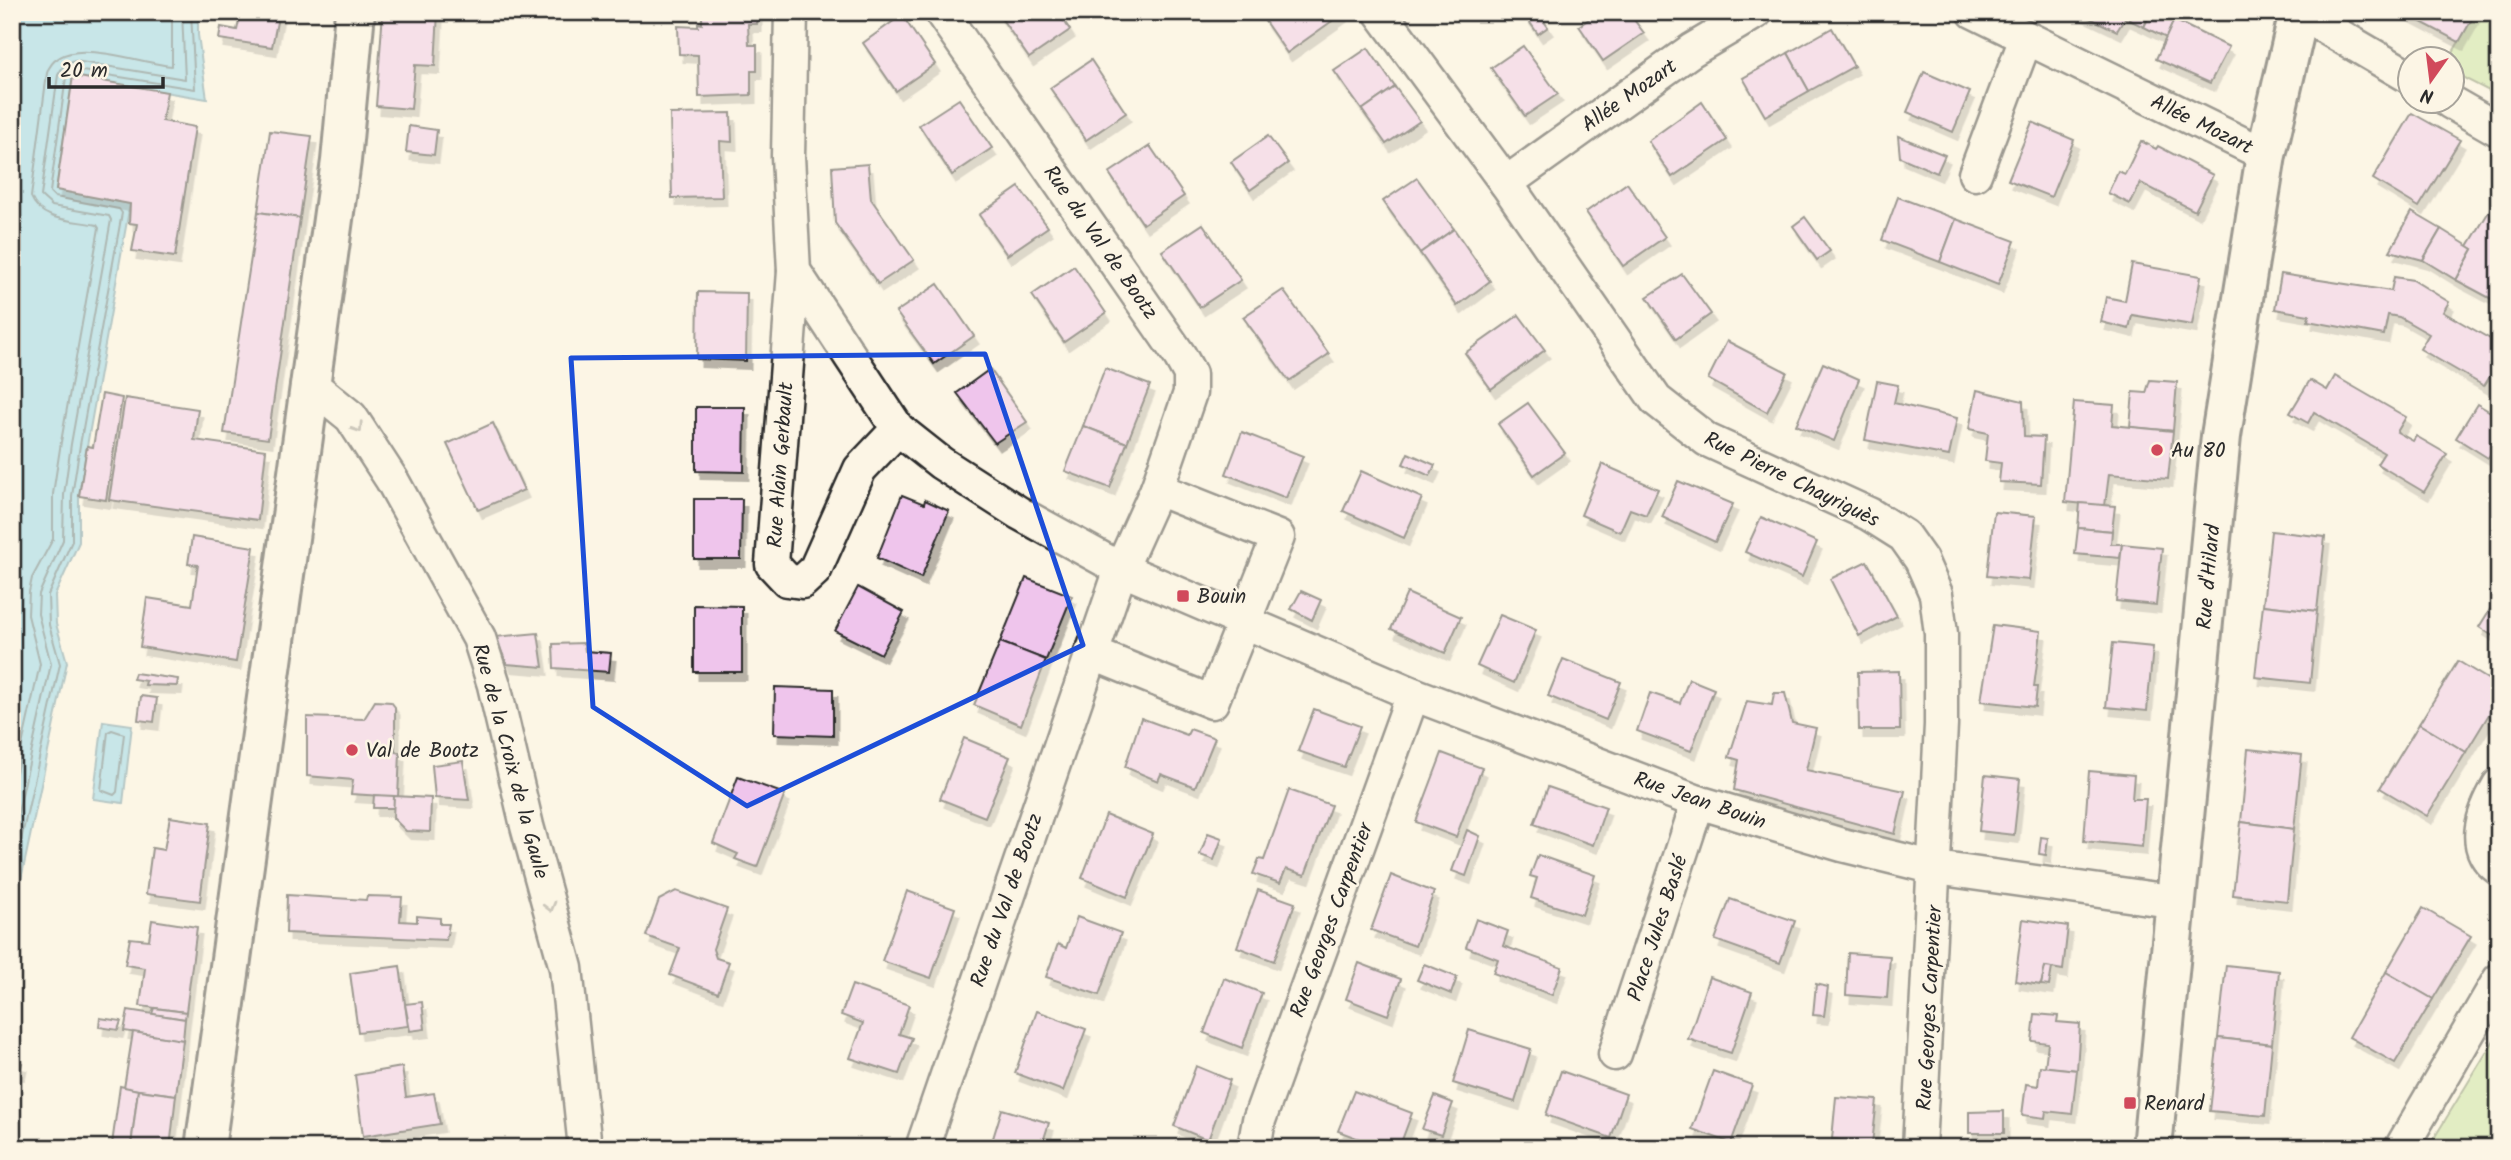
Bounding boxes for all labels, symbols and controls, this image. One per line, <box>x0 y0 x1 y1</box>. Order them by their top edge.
scale bar <box>49 46 163 90</box>
north arrow <box>2396 46 2466 116</box>
street label: Allée Mozart <box>1575 51 1685 141</box>
text: 20 m <box>60 55 108 88</box>
text: N <box>2418 79 2437 111</box>
street label: Allée Mozart <box>2145 86 2259 165</box>
street label: Rue du Val de Bootz <box>1034 159 1165 327</box>
street label: Rue Alain Gerbault <box>759 380 804 549</box>
one-way arrow <box>350 420 363 433</box>
street label: Rue Pierre Chayriguès <box>1698 424 1885 537</box>
place label: Au 80 <box>2171 435 2225 468</box>
marker: Au 80 <box>2149 442 2165 458</box>
street label: Rue d'Hilard <box>2188 523 2231 631</box>
place label: Bouin <box>1197 581 1246 614</box>
marker: Bouin <box>1175 588 1191 604</box>
street label: Rue de la Croix de la Gaule <box>462 640 557 883</box>
place label: Val de Bootz <box>366 735 479 768</box>
marker: Val de Bootz <box>344 742 360 758</box>
street label: Rue Jean Bouin <box>1629 763 1770 840</box>
street label: Rue du Val de Bootz <box>962 809 1053 992</box>
street label: Rue Georges Carpentier <box>1282 817 1383 1023</box>
street label: Place Jules Baslé <box>1619 850 1698 1006</box>
one-way arrow <box>542 901 556 913</box>
street label: Rue Georges Carpentier <box>1909 904 1952 1111</box>
place label: Renard <box>2144 1088 2205 1121</box>
marker: Renard <box>2122 1095 2138 1111</box>

